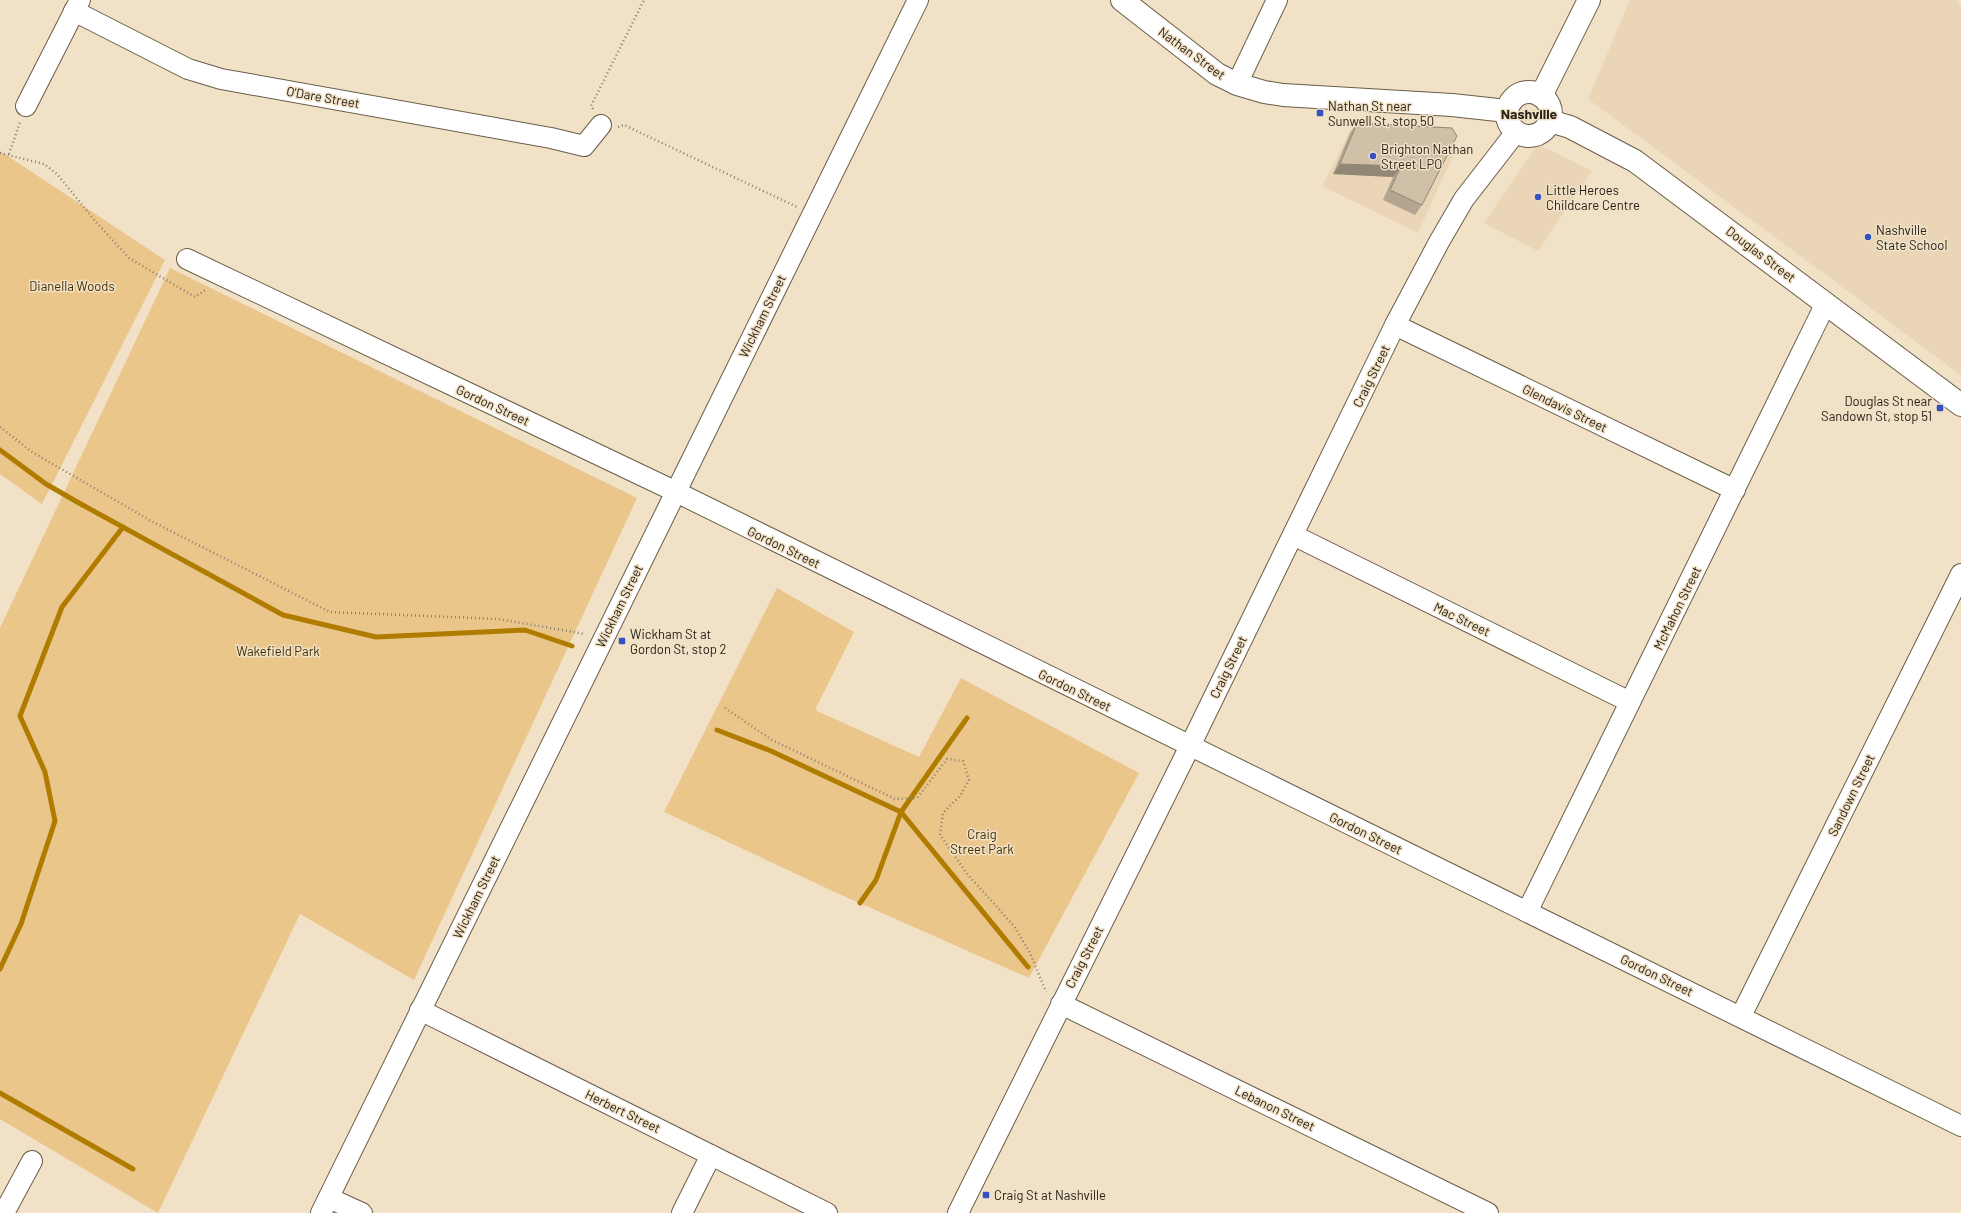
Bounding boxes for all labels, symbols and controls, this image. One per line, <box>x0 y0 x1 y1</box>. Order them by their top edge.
street label: Nathan Street <box>1155 23 1229 83</box>
street label: O'Dare Street <box>285 83 361 111</box>
place label: Nathan St near Sunwell St, stop 50 <box>1328 98 1434 129</box>
district label: Nashville <box>1501 105 1558 122</box>
marker: Nathan St near Sunwell St, stop 50 <box>1315 108 1325 118</box>
place label: Brighton Nathan Street LPO <box>1381 141 1473 172</box>
marker: Brighton Nathan Street LPO <box>1368 151 1378 161</box>
place label: Little Heroes Childcare Centre <box>1546 182 1640 213</box>
marker: Little Heroes Childcare Centre <box>1533 192 1543 202</box>
place label: Nashville State School <box>1876 222 1947 253</box>
street label: Douglas Street <box>1723 223 1799 285</box>
marker: Nashville State School <box>1863 232 1873 242</box>
street label: Wickham Street <box>735 272 789 360</box>
park label: Dianella Woods <box>29 278 115 294</box>
street label: Craig Street <box>1349 342 1393 410</box>
street label: Gordon Street <box>454 381 532 429</box>
street label: Glendavis Street <box>1520 381 1610 435</box>
place label: Douglas St near Sandown St, stop 51 <box>1821 393 1932 424</box>
marker: Douglas St near Sandown St, stop 51 <box>1935 403 1945 413</box>
street label: Gordon Street <box>745 522 823 572</box>
street label: Wickham Street <box>592 562 646 650</box>
street label: McMahon Street <box>1650 564 1704 652</box>
street label: Mac Street <box>1431 598 1493 640</box>
place label: Wickham St at Gordon St, stop 2 <box>630 626 726 657</box>
street label: Craig Street <box>1206 633 1250 701</box>
marker: Wickham St at Gordon St, stop 2 <box>617 636 627 646</box>
park label: Wakefield Park <box>236 643 320 659</box>
street label: Gordon Street <box>1036 665 1114 715</box>
street label: Sandown Street <box>1824 751 1878 839</box>
street label: Gordon Street <box>1327 808 1405 858</box>
park label: Craig Street Park <box>950 826 1014 857</box>
street label: Wickham Street <box>449 853 503 941</box>
street label: Craig Street <box>1062 923 1106 991</box>
street label: Gordon Street <box>1618 950 1696 1000</box>
street label: Lebanon Street <box>1232 1082 1318 1134</box>
street label: Herbert Street <box>583 1086 663 1136</box>
place label: Craig St at Nashville <box>994 1187 1106 1203</box>
marker: Craig St at Nashville <box>981 1190 991 1200</box>

